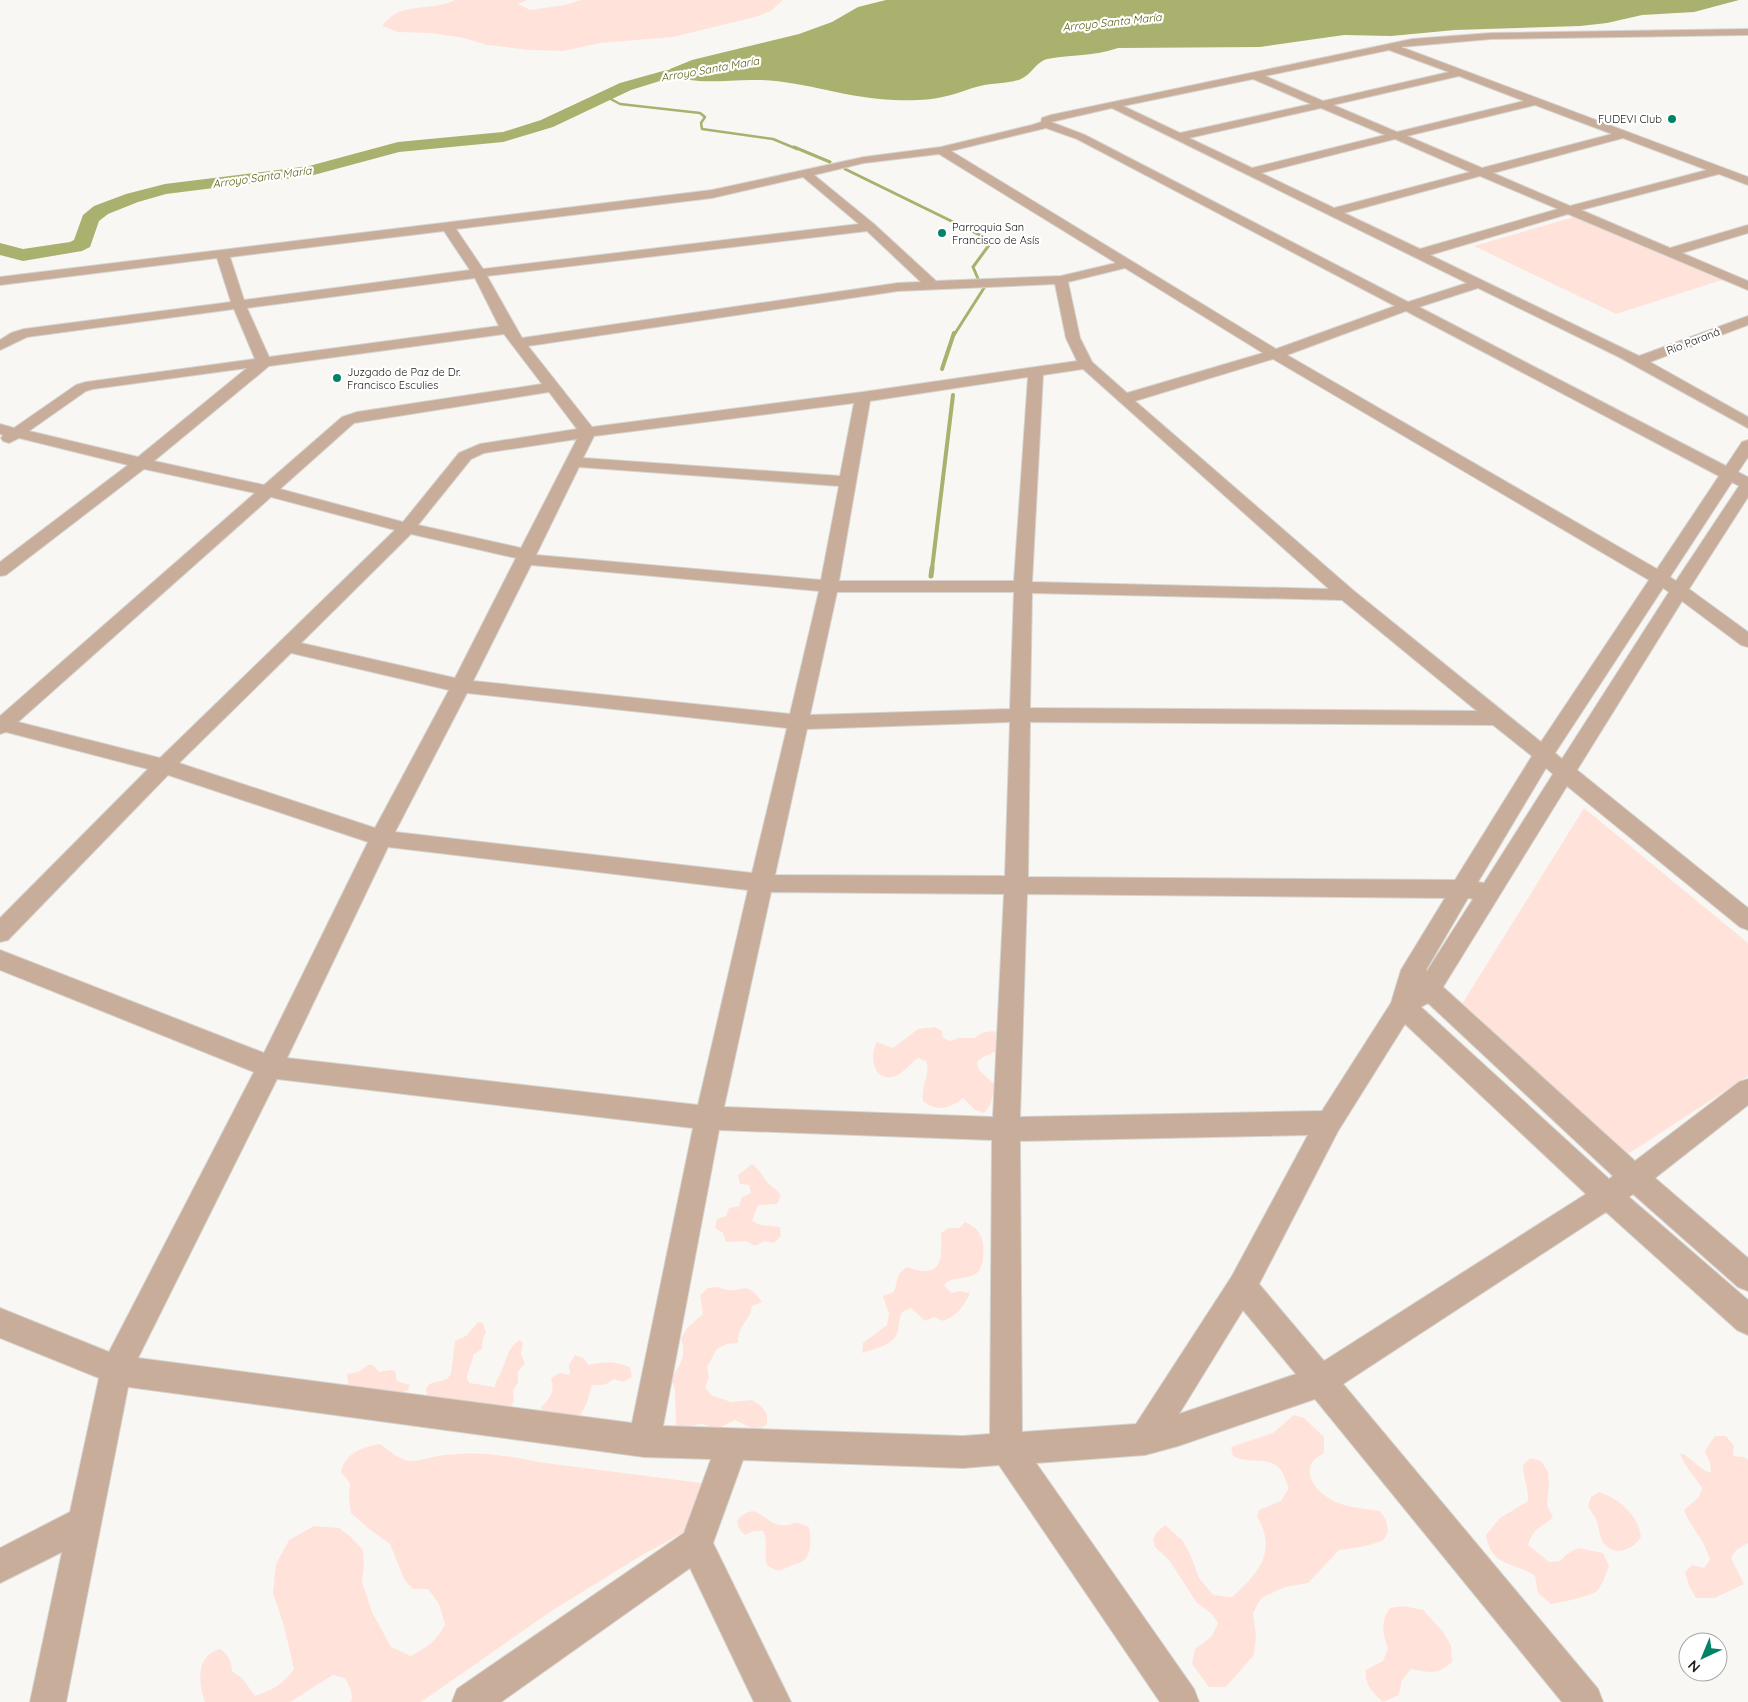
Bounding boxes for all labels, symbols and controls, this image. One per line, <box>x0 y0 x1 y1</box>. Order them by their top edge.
water label: Arroyo Santa María <box>1062 10 1164 34</box>
water label: Arroyo Santa María <box>660 53 761 85</box>
place label: FUDEVI Club <box>1598 112 1662 126</box>
marker: FUDEVI Club <box>1666 113 1678 125</box>
water label: Arroyo Santa María <box>212 163 314 191</box>
place label: Parroquia San Francisco de Asís <box>952 220 1039 247</box>
marker: Parroquia San Francisco de Asís <box>936 227 948 239</box>
street label: Río Paraná <box>1664 324 1722 358</box>
place label: Juzgado de Paz de Dr. Francisco Esculies <box>347 365 461 392</box>
marker: Juzgado de Paz de Dr. Francisco Esculies <box>331 372 343 384</box>
north arrow <box>1678 1632 1728 1682</box>
text: N <box>1684 1656 1704 1676</box>

